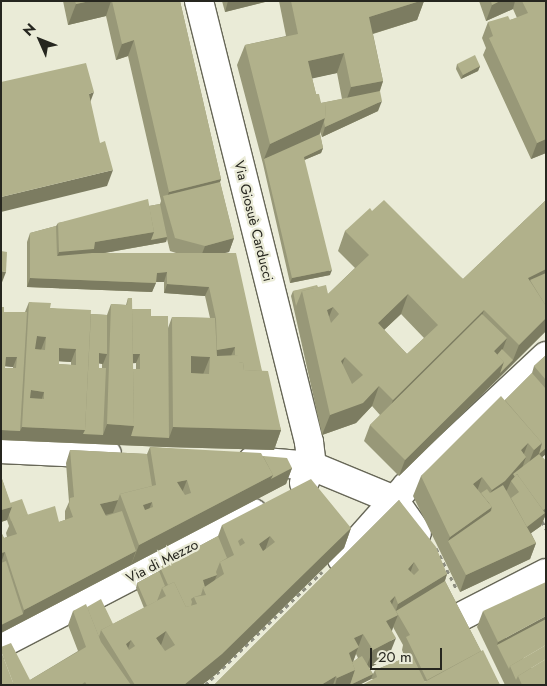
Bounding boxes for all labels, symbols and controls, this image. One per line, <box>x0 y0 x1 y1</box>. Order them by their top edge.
north arrow <box>15 15 65 65</box>
text: N <box>18 19 40 41</box>
street label: Via Giosuè Carducci <box>231 159 277 283</box>
street label: Via di Mezzo <box>123 536 201 586</box>
scale bar <box>372 638 444 670</box>
text: 20 m <box>378 646 412 668</box>

